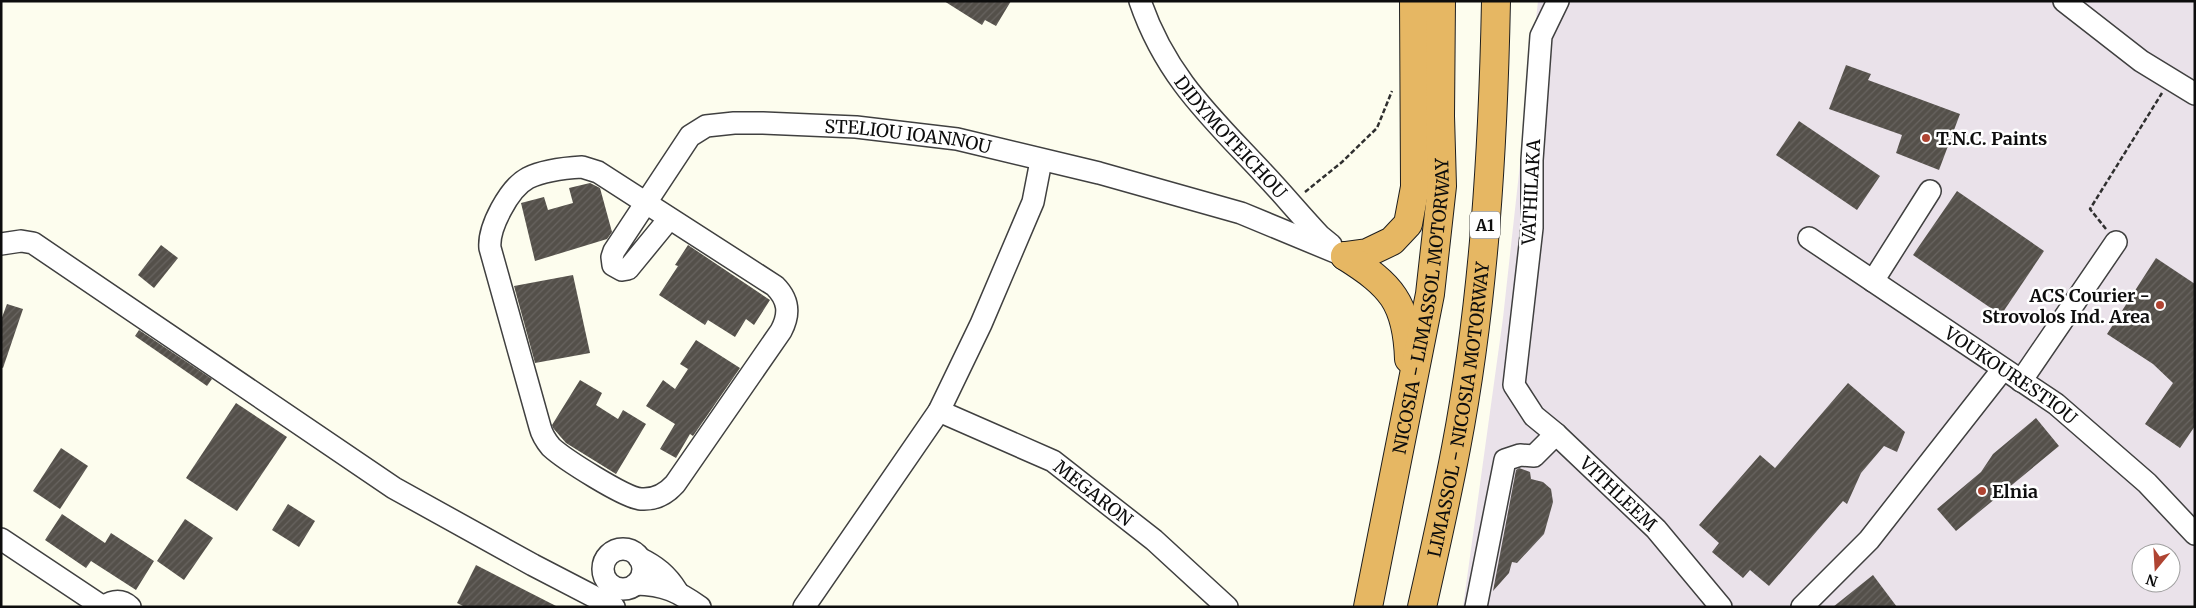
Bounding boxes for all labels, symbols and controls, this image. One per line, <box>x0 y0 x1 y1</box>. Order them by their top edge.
street label: DIDYMOTEICHOU <box>1170 71 1293 204</box>
street label: STELIOU IOANNOU <box>824 114 994 159</box>
place label: T.N.C. Paints <box>1936 127 2047 150</box>
marker: T.N.C. Paints <box>1920 132 1932 144</box>
street label: VATHILAKA <box>1517 138 1545 247</box>
street label: NICOSIA - LIMASSOL MOTORWAY <box>1387 157 1454 456</box>
road number: A1 <box>1470 212 1500 238</box>
street label: LIMASSOL - NICOSIA MOTORWAY <box>1422 260 1494 559</box>
place label: ACS Courier - Strovolos Ind. Area <box>1982 284 2150 328</box>
marker: ACS Courier - Strovolos Ind. Area <box>2154 299 2166 311</box>
street label: VOUKOURESTIOU <box>1939 320 2083 429</box>
street label: VITHLEEM <box>1574 451 1662 536</box>
street label: MEGARON <box>1049 455 1138 531</box>
place label: Elnia <box>1992 480 2038 503</box>
marker: Elnia <box>1976 485 1988 497</box>
north arrow <box>2131 543 2181 593</box>
text: N <box>2144 570 2160 591</box>

